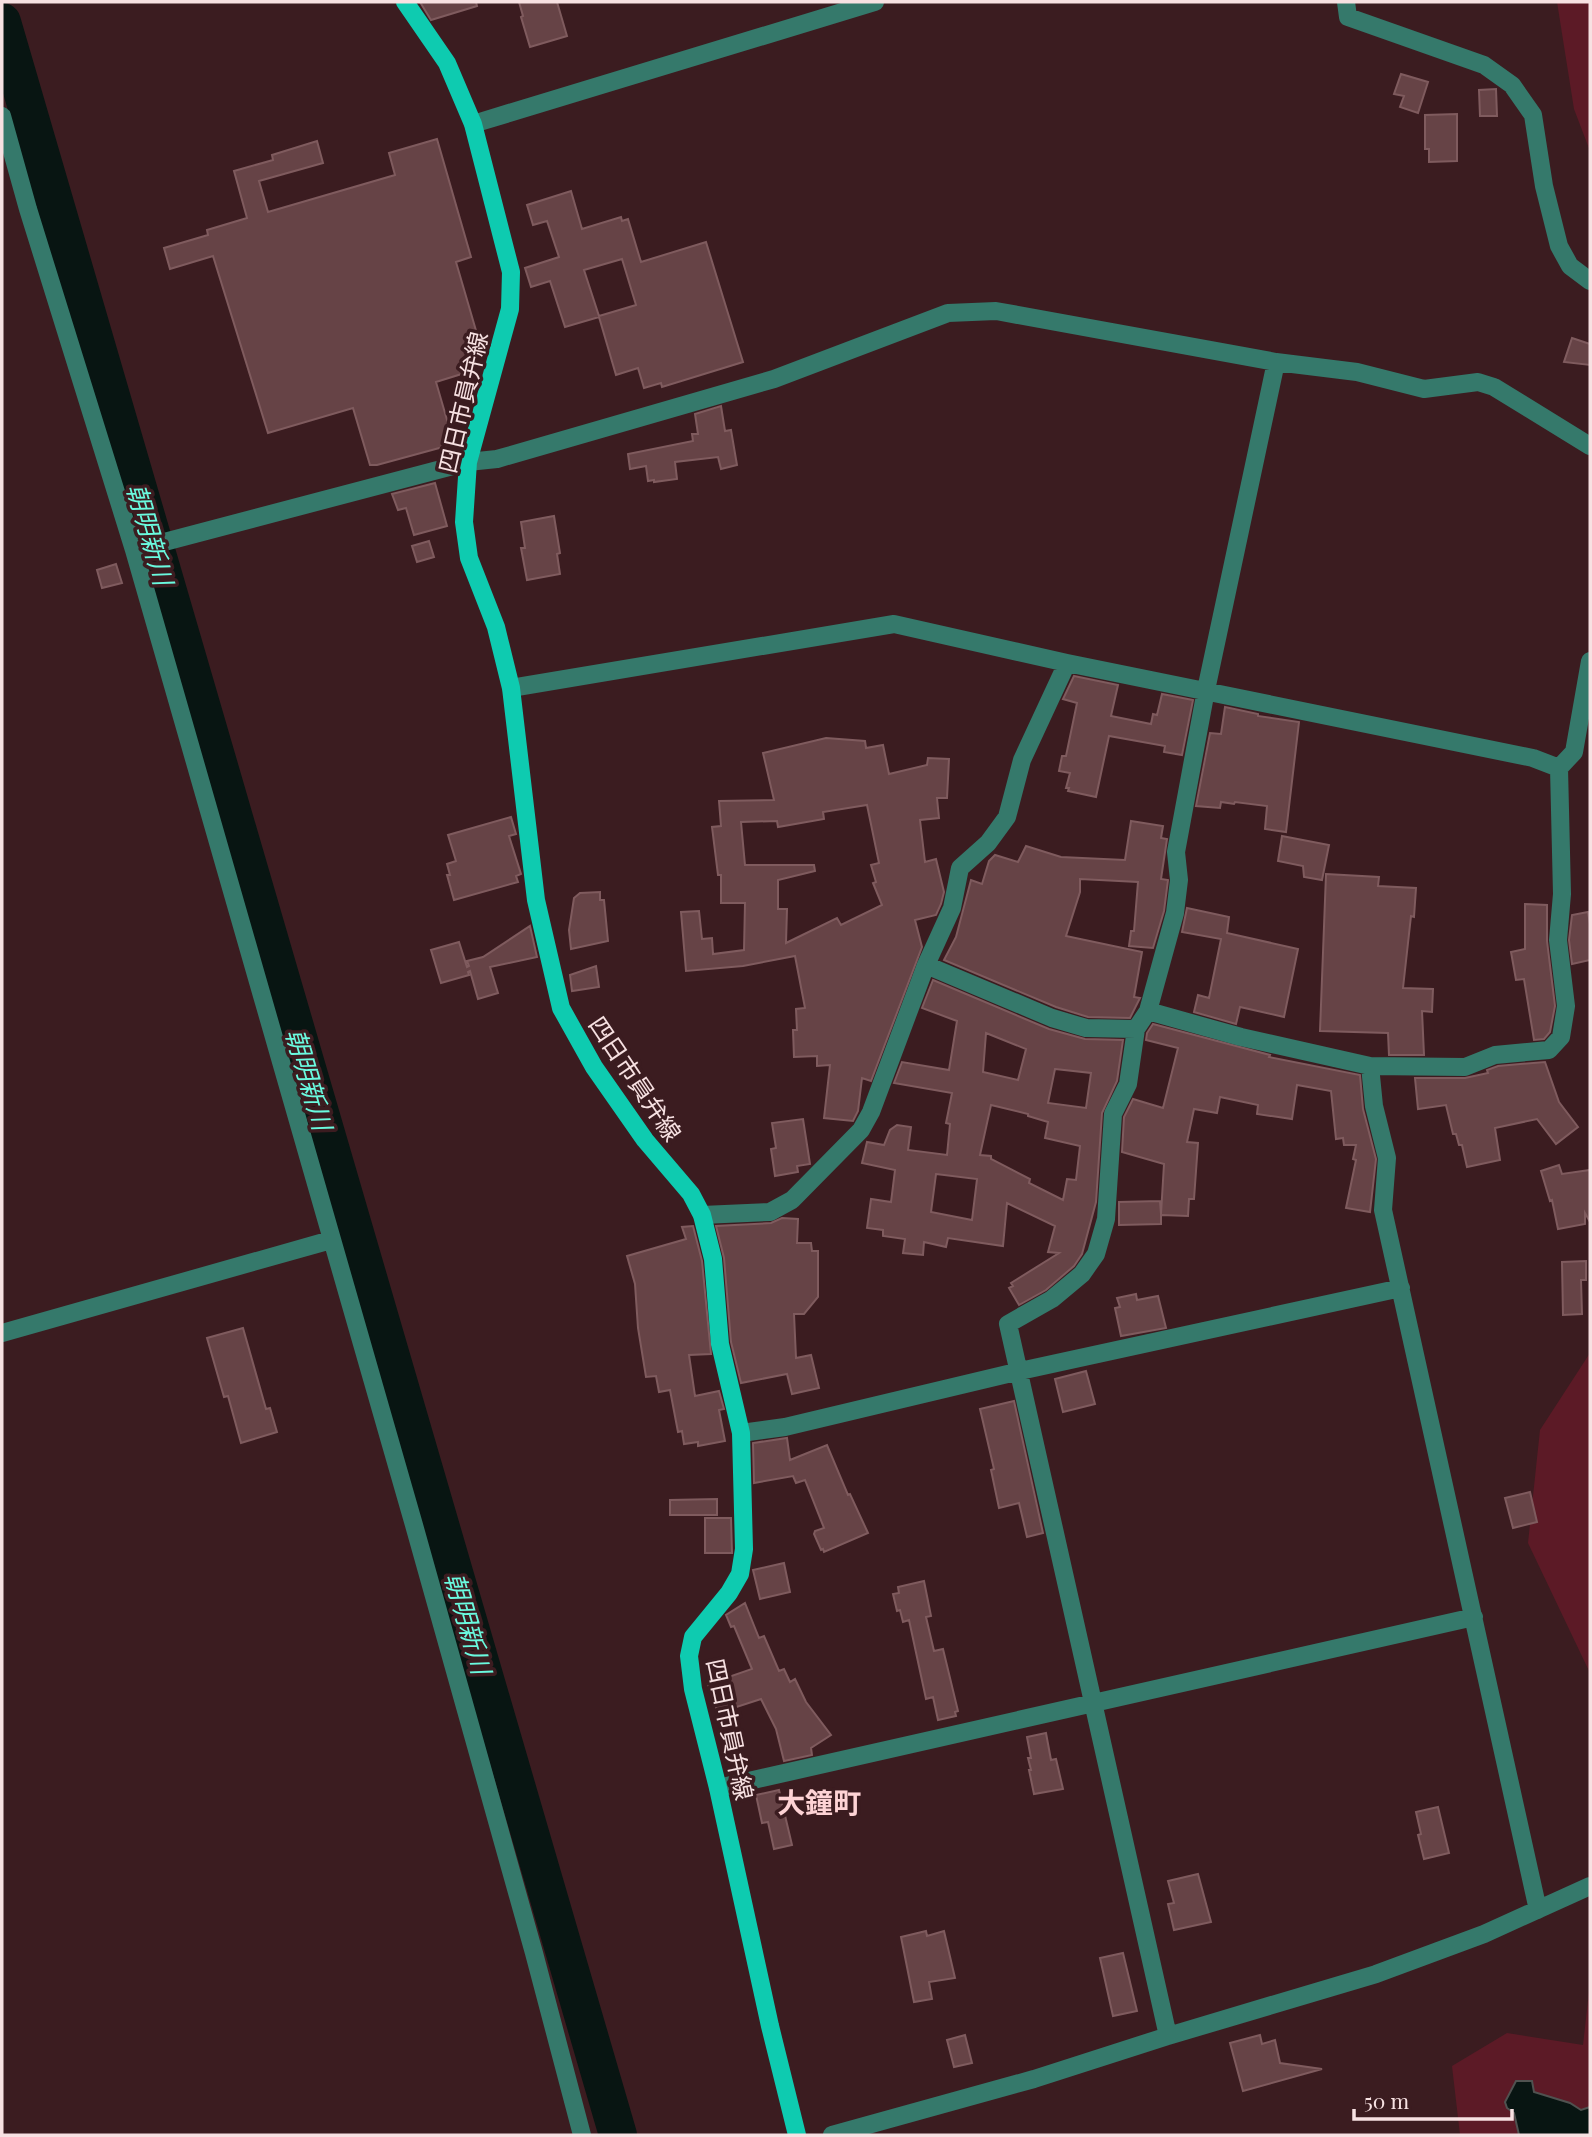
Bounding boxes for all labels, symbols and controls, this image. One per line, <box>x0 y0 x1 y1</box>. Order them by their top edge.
street label: 四日市員弁線 <box>430 328 494 476</box>
water label: 朝明新川 <box>120 479 183 592</box>
street label: 四日市員弁線 <box>582 1009 690 1147</box>
water label: 朝明新川 <box>279 1024 342 1137</box>
water label: 朝明新川 <box>438 1568 501 1681</box>
street label: 四日市員弁線 <box>700 1655 762 1803</box>
district label: 大鐘町 <box>777 1783 861 1820</box>
scale bar <box>1354 2078 1512 2122</box>
text: 50 m <box>1364 2086 1410 2114</box>

